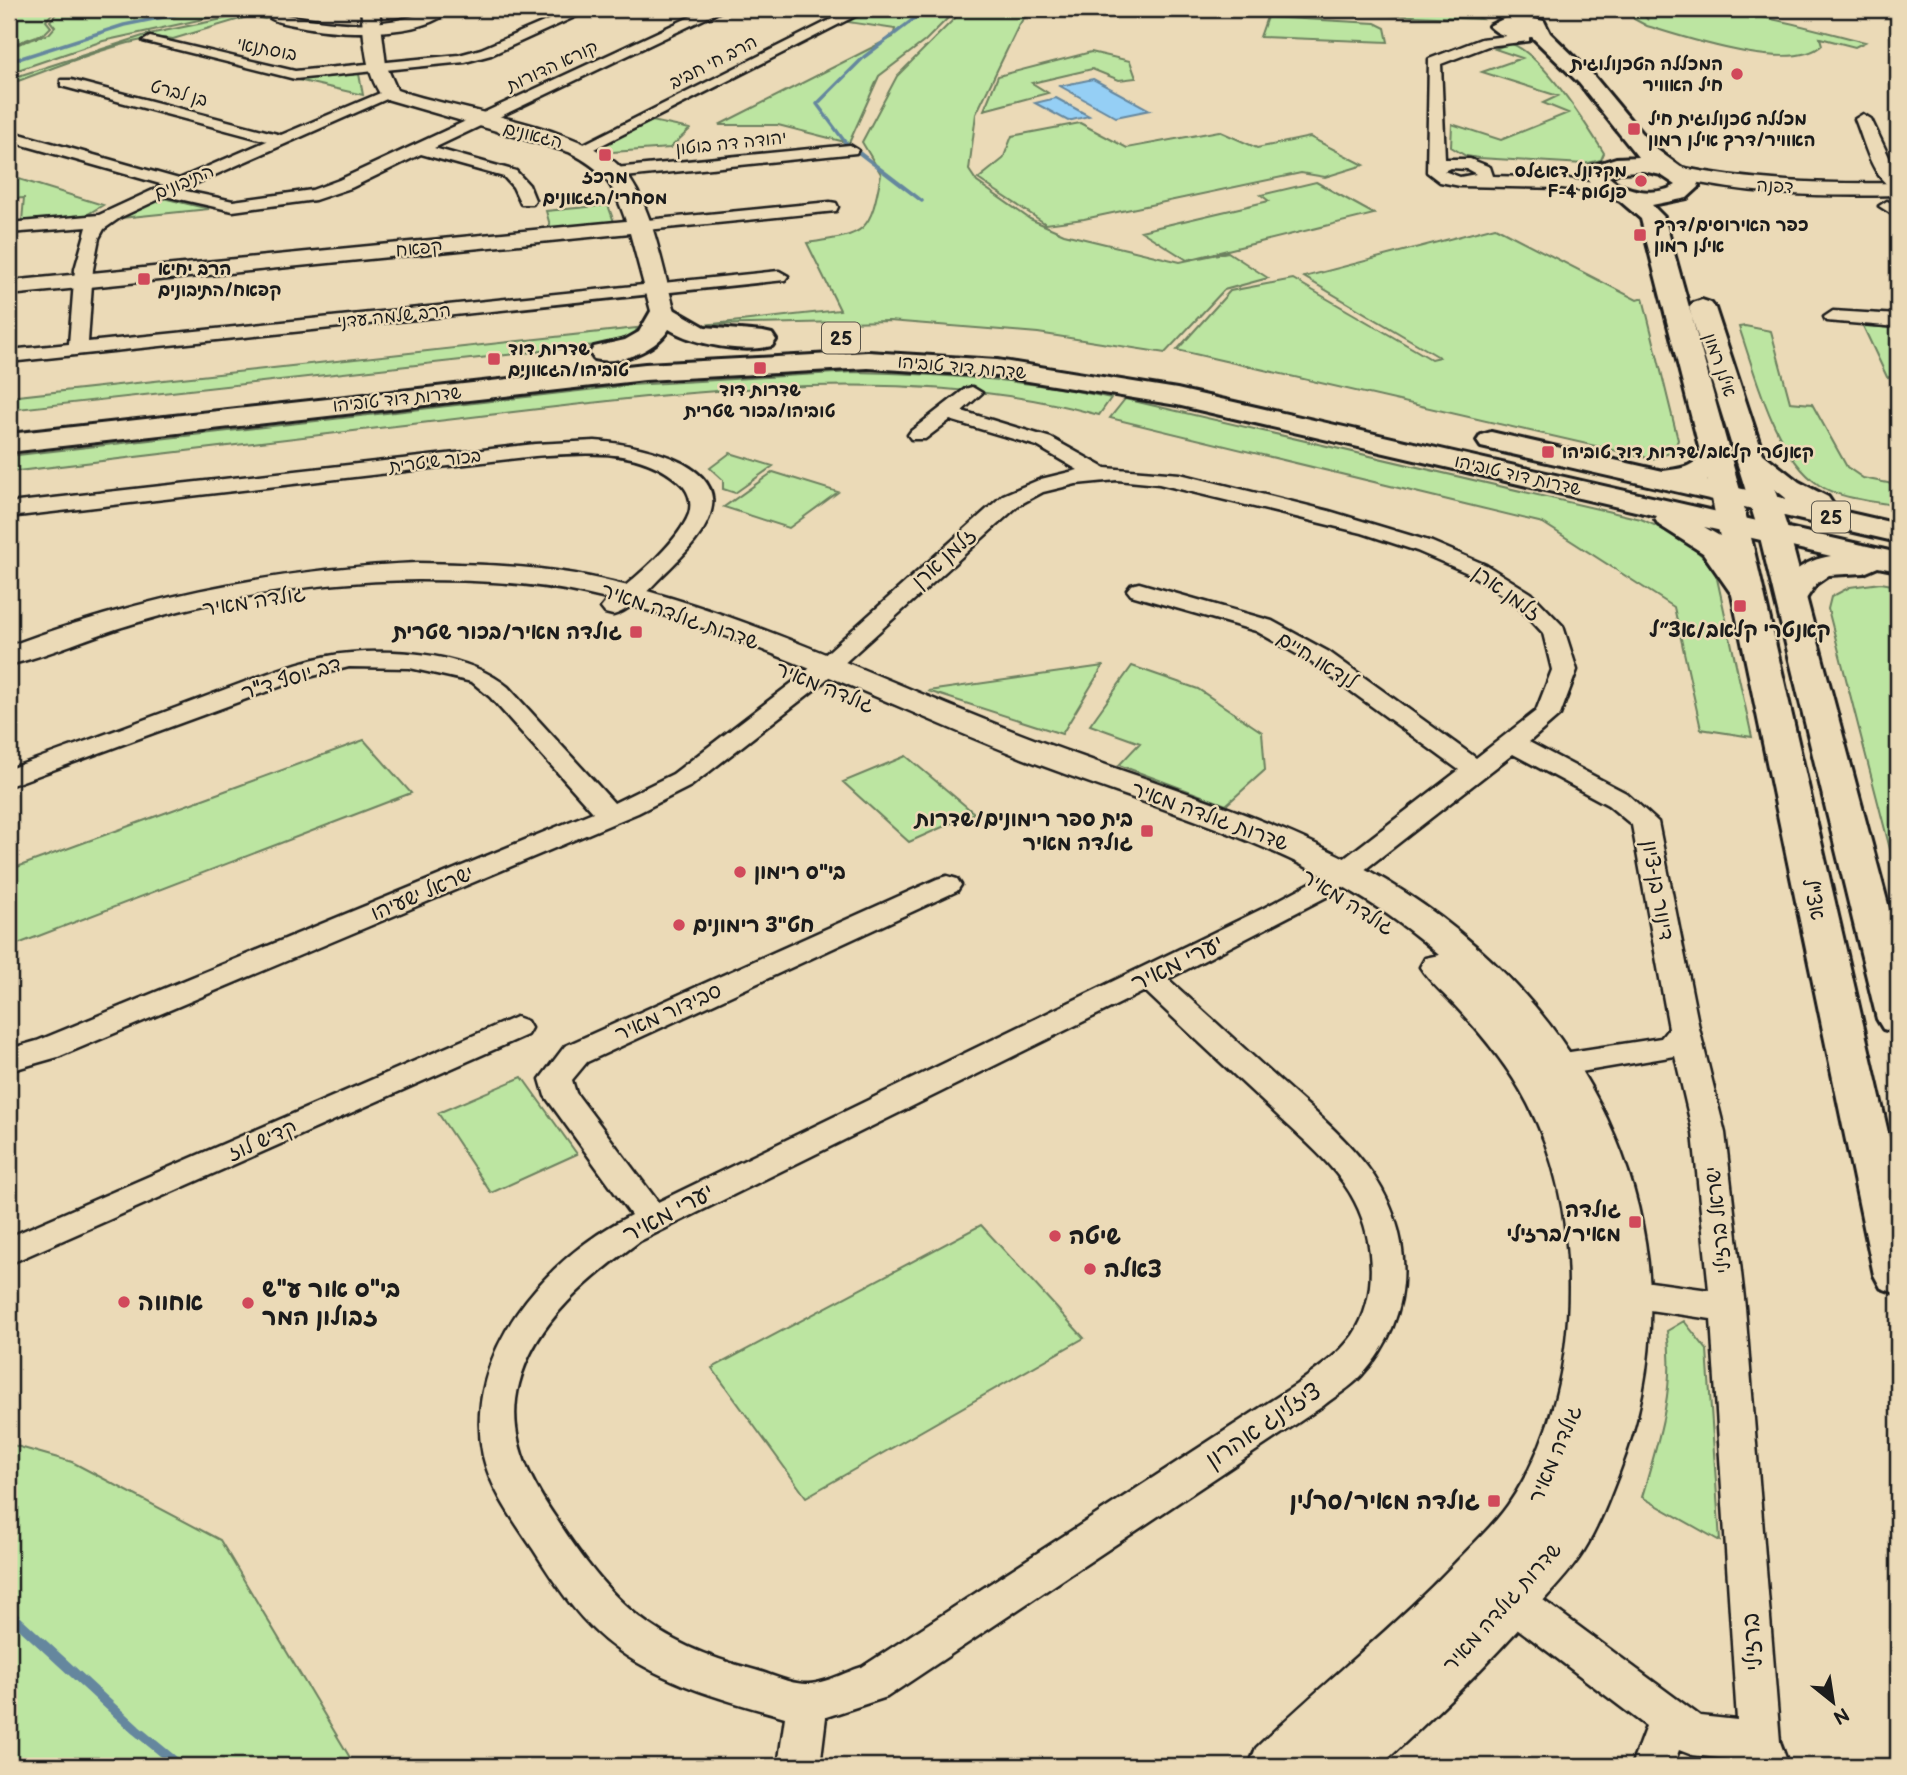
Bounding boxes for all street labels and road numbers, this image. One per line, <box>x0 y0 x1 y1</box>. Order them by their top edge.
street label: הרב חי חביב <box>666 31 761 94</box>
street label: בוסתנאי <box>235 33 299 66</box>
street label: קורא הדורות <box>502 36 601 97</box>
street label: בן לברט <box>148 76 210 111</box>
street label: הגאונים <box>501 118 565 153</box>
street label: יהודה דה בוטון <box>675 127 788 160</box>
street label: התיבונים <box>151 160 217 204</box>
street label: דפנה <box>1756 175 1794 198</box>
street label: קפאח <box>395 236 443 261</box>
street label: הרב שלמה עדני <box>336 300 452 333</box>
road number: 25 <box>822 322 860 354</box>
street label: אילן רמון <box>1699 331 1740 400</box>
street label: שדרות דוד טוביהו <box>896 351 1027 384</box>
street label: שדרות דוד טוביהו <box>331 382 463 417</box>
street label: בכור שיטרית <box>387 445 482 478</box>
street label: שדרות דוד טוביהו <box>1452 451 1583 500</box>
road number: 25 <box>1812 502 1850 532</box>
street label: זלמן ארן <box>907 523 982 594</box>
street label: זלמן ארן <box>1468 560 1546 626</box>
street label: שדרות גולדה מאיר <box>597 578 762 655</box>
street label: גולדה מאיר <box>201 581 308 622</box>
street label: לנדאו חיים <box>1272 626 1363 696</box>
street label: דב יוסף ד"ר <box>238 651 344 706</box>
street label: גולדה מאיר <box>772 656 878 719</box>
street label: שדרות גולדה מאיר <box>1128 776 1292 857</box>
street label: דינור בן-ציון <box>1636 838 1679 942</box>
street label: ישראל ישעיהו <box>367 861 477 926</box>
street label: גולדה מאיר <box>1297 864 1399 941</box>
street label: אצ"ל <box>1797 876 1830 923</box>
street label: יערי מאיר <box>1126 929 1228 998</box>
street label: סבידור מאיר <box>611 978 725 1047</box>
street label: קדיש לוז <box>224 1114 301 1167</box>
street label: ישראל ברזילי <box>1700 1165 1737 1275</box>
street label: יערי מאיר <box>618 1177 719 1249</box>
street label: ציזלינג אהרון <box>1200 1376 1326 1475</box>
street label: גולדה מאיר <box>1524 1401 1587 1507</box>
street label: שדרות גולדה מאיר <box>1438 1537 1567 1677</box>
street label: ברזילי <box>1736 1612 1769 1672</box>

